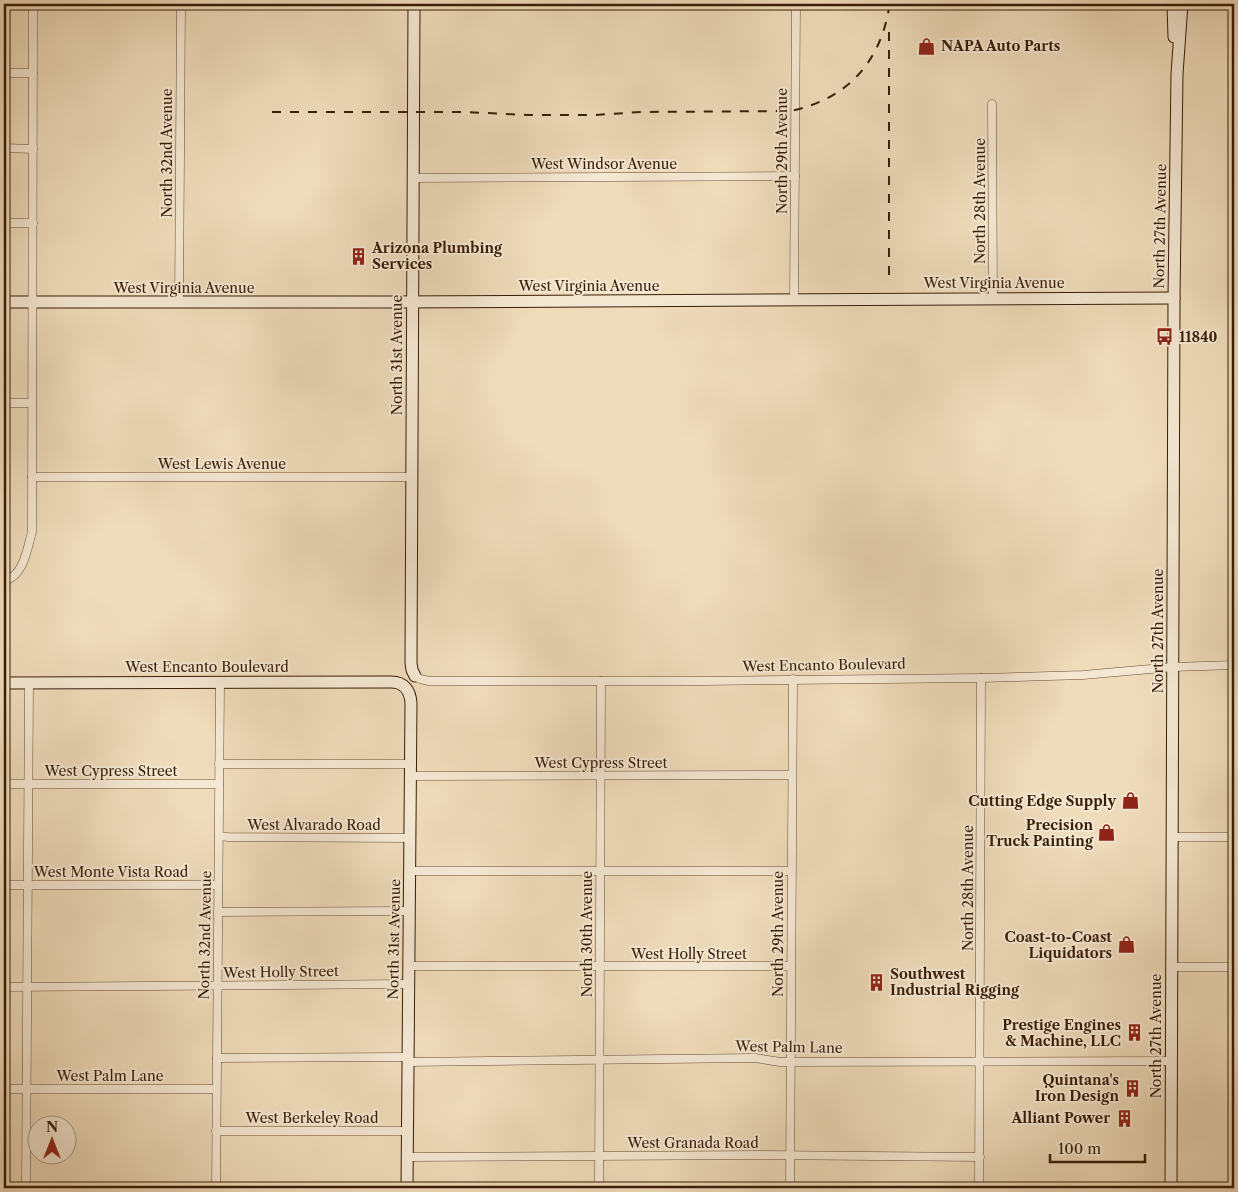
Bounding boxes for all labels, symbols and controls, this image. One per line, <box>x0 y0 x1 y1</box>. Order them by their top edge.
shop icon: NAPA Auto Parts <box>917 36 937 56</box>
place label: NAPA Auto Parts <box>941 37 1060 55</box>
street label: North 32nd Avenue <box>158 88 176 218</box>
street label: North 29th Avenue <box>773 88 791 214</box>
street label: North 28th Avenue <box>971 138 989 264</box>
street label: West Windsor Avenue <box>530 155 677 173</box>
street label: North 27th Avenue <box>1150 163 1170 289</box>
place label: Arizona Plumbing Services <box>371 239 503 273</box>
building icon: Arizona Plumbing Services <box>348 246 368 266</box>
street label: West Virginia Avenue <box>922 274 1065 292</box>
street label: West Virginia Avenue <box>517 277 660 295</box>
street label: West Virginia Avenue <box>112 279 255 297</box>
street label: North 31st Avenue <box>388 295 406 415</box>
bus stop icon: 11840 <box>1155 327 1175 347</box>
place label: 11840 <box>1179 328 1218 346</box>
street label: West Lewis Avenue <box>157 455 286 473</box>
street label: North 27th Avenue <box>1149 568 1167 693</box>
street label: West Encanto Boulevard <box>741 655 906 675</box>
street label: West Encanto Boulevard <box>124 658 289 676</box>
street label: West Cypress Street <box>533 754 668 772</box>
street label: West Cypress Street <box>43 762 178 780</box>
shop icon: Cutting Edge Supply <box>1120 791 1140 811</box>
place label: Cutting Edge Supply <box>968 792 1116 810</box>
street label: West Alvarado Road <box>246 816 381 834</box>
place label: Precision Truck Painting <box>986 816 1094 850</box>
shop icon: Precision Truck Painting <box>1097 823 1117 843</box>
street label: North 28th Avenue <box>959 825 977 951</box>
street label: West Monte Vista Road <box>33 863 189 881</box>
street label: North 32nd Avenue <box>195 870 215 1000</box>
street label: North 30th Avenue <box>578 871 596 997</box>
street label: North 29th Avenue <box>769 871 787 997</box>
street label: North 31st Avenue <box>384 878 404 999</box>
place label: Coast-to-Coast Liquidators <box>1005 928 1112 962</box>
shop icon: Coast-to-Coast Liquidators <box>1116 935 1136 955</box>
street label: West Holly Street <box>630 945 747 963</box>
street label: West Holly Street <box>222 962 339 982</box>
place label: Southwest Industrial Rigging <box>890 965 1020 999</box>
building icon: Southwest Industrial Rigging <box>866 972 886 992</box>
street label: North 27th Avenue <box>1147 973 1165 1098</box>
place label: Prestige Engines & Machine, LLC <box>1002 1016 1121 1050</box>
building icon: Prestige Engines & Machine, LLC <box>1125 1023 1145 1043</box>
street label: West Palm Lane <box>734 1037 843 1057</box>
street label: West Palm Lane <box>55 1067 164 1085</box>
place label: Quintana's Iron Design <box>1035 1071 1119 1105</box>
building icon: Quintana's Iron Design <box>1123 1078 1143 1098</box>
building icon: Alliant Power <box>1114 1108 1134 1128</box>
street label: West Berkeley Road <box>245 1109 379 1127</box>
place label: Alliant Power <box>1010 1109 1110 1127</box>
north arrow <box>28 1114 78 1164</box>
text: N <box>46 1118 58 1136</box>
scale bar <box>1050 1132 1146 1164</box>
street label: West Granada Road <box>626 1134 759 1152</box>
text: 100 m <box>1058 1139 1101 1158</box>

